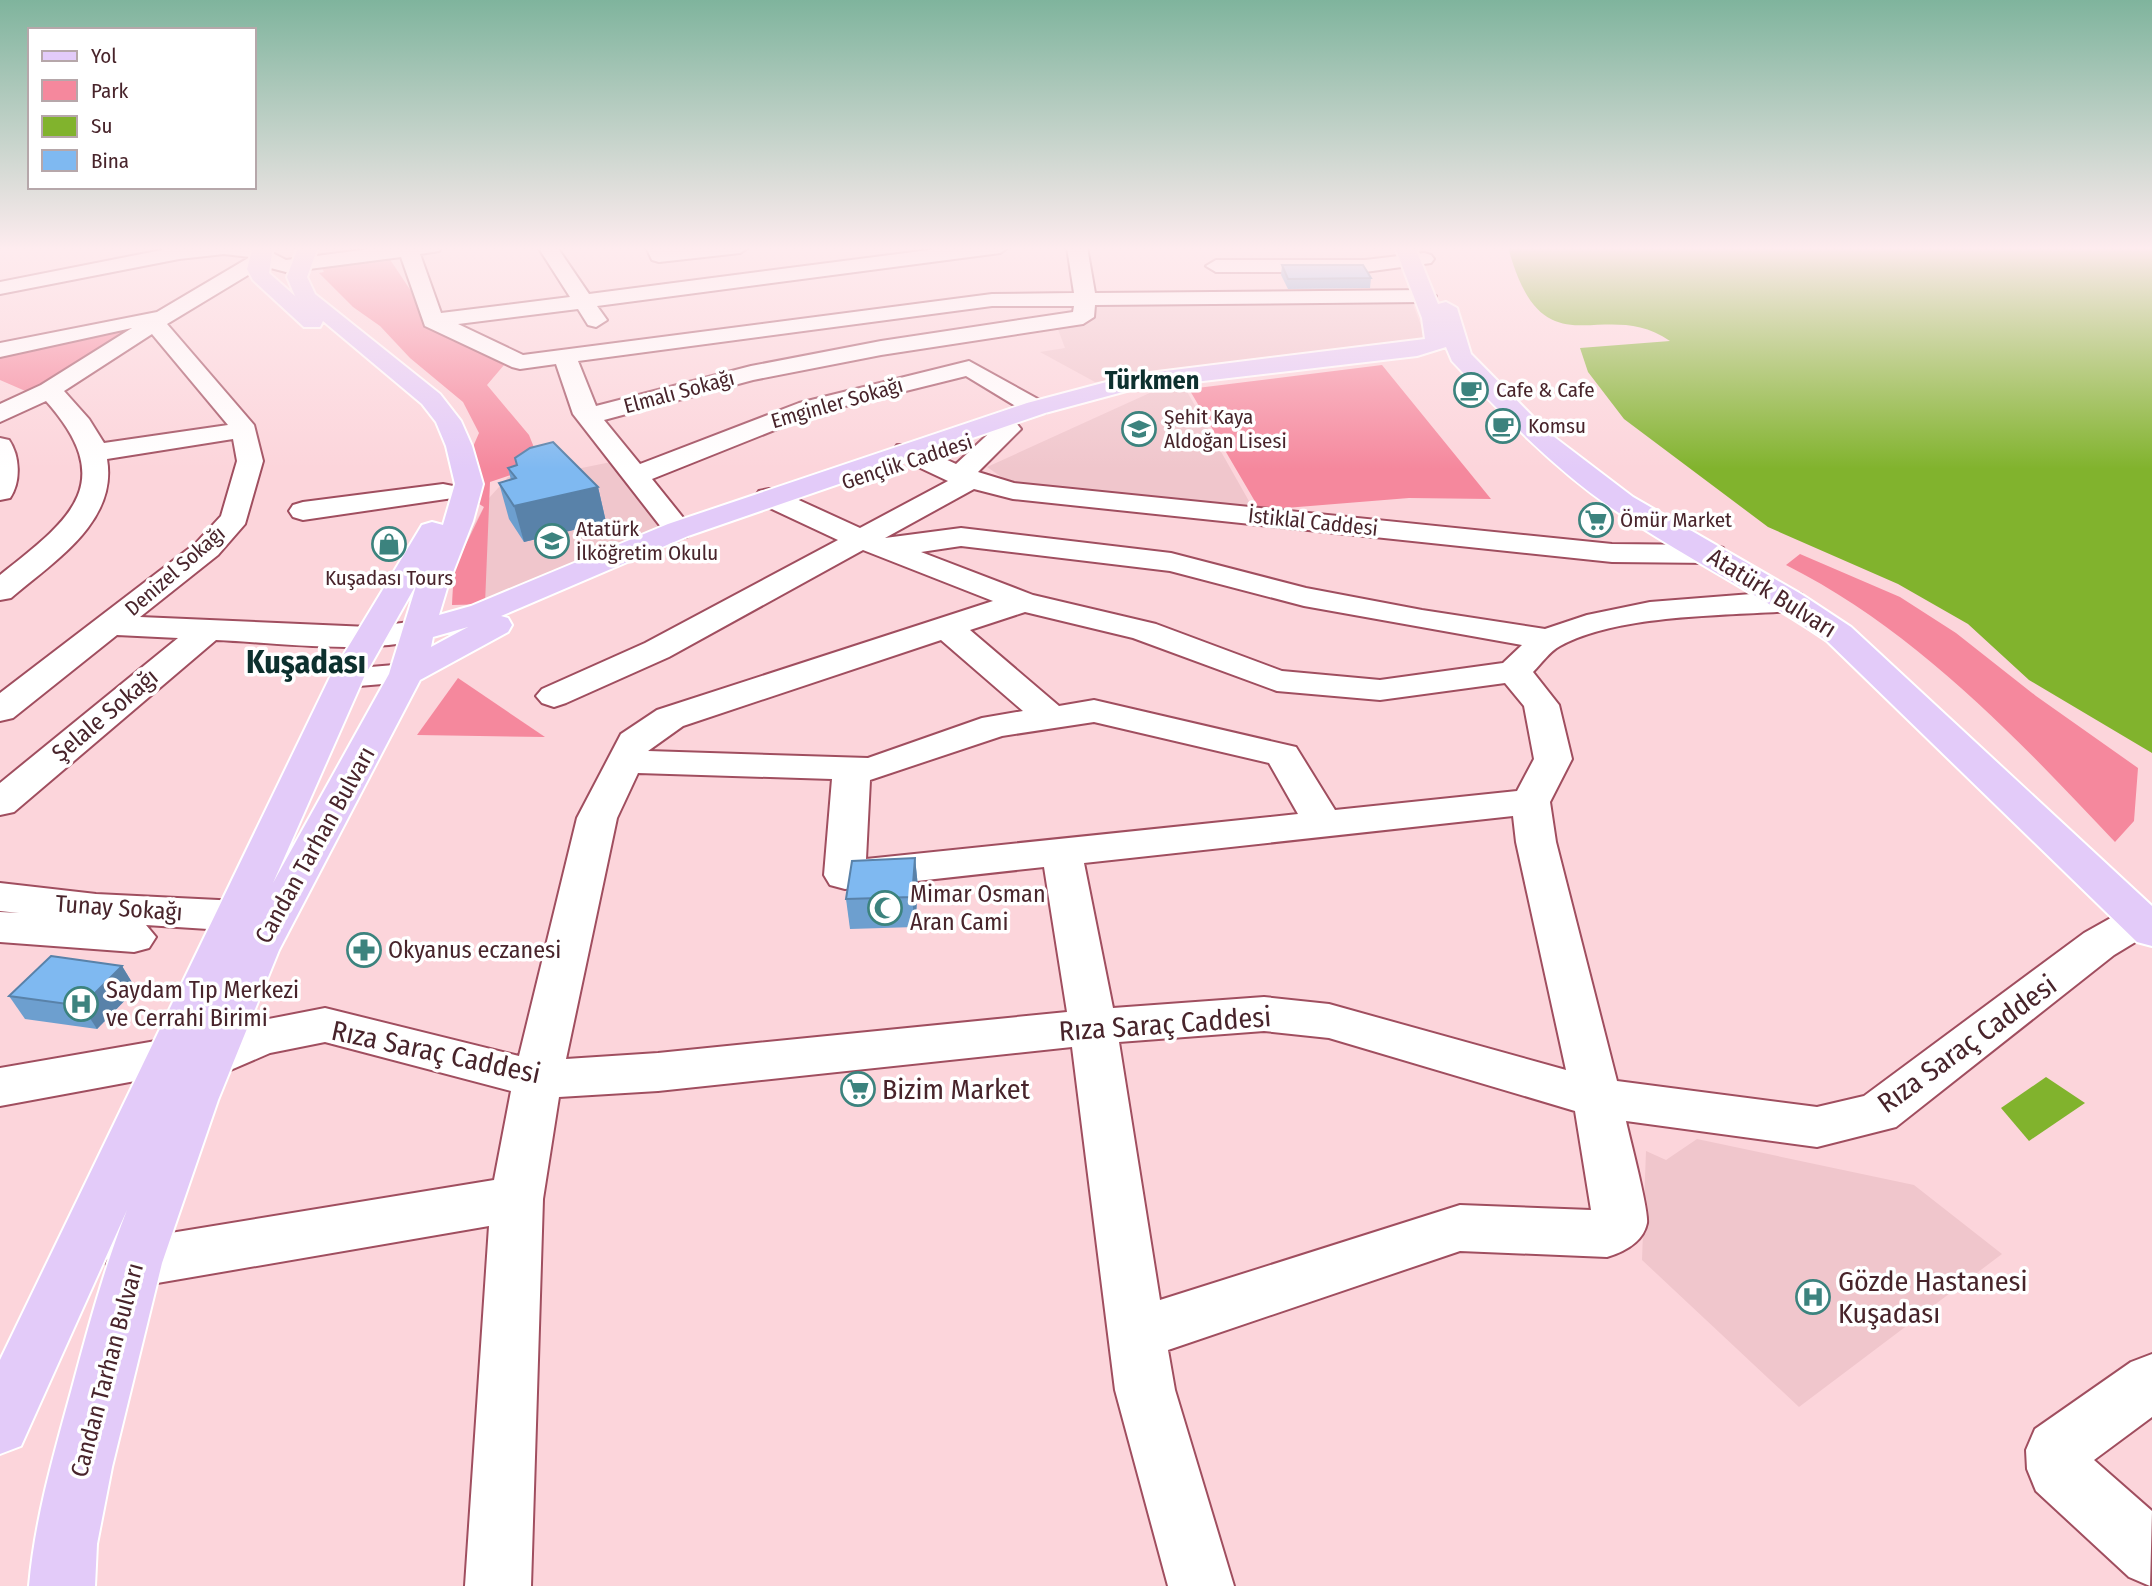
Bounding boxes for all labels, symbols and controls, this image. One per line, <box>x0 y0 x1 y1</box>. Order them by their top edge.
legend <box>28 28 256 189</box>
text: Yol <box>91 43 117 69</box>
text: Park <box>91 78 129 104</box>
text: Su <box>91 113 112 139</box>
text: Bina <box>91 148 129 174</box>
street label: Elmalı Sokağı <box>621 365 737 419</box>
district label: Türkmen <box>1105 365 1199 396</box>
cafe icon: Cafe & Cafe <box>1452 371 1490 409</box>
street label: Emginler Sokağı <box>768 372 906 434</box>
place label: Cafe & Cafe <box>1496 377 1595 403</box>
place label: Şehit Kaya Aldoğan Lisesi <box>1164 404 1287 454</box>
cafe icon: Komsu <box>1484 407 1522 445</box>
school or university icon: Şehit Kaya Aldoğan Lisesi <box>1120 410 1158 448</box>
place label: Komsu <box>1528 413 1586 439</box>
street label: Gençlik Caddesi <box>838 429 976 495</box>
supermarket icon: Ömür Market <box>1577 501 1615 539</box>
street label: İstiklal Caddesi <box>1247 502 1379 542</box>
place label: Ömür Market <box>1620 507 1732 533</box>
place label: Atatürk İlköğretim Okulu <box>576 516 718 566</box>
street label: Denizel Sokağı <box>120 520 230 622</box>
school or university icon: Atatürk İlköğretim Okulu <box>533 522 571 560</box>
shop icon: Kuşadası Tours <box>370 525 408 563</box>
street label: Atatürk Bulvarı <box>1703 542 1841 644</box>
place label: Kuşadası Tours <box>325 565 453 591</box>
district label: Kuşadası <box>246 643 366 682</box>
street label: Şelale Sokağı <box>46 663 164 767</box>
street label: Candan Tarhan Bulvarı <box>249 742 381 948</box>
place label: Mimar Osman Aran Cami <box>910 880 1046 936</box>
mosque icon: Mimar Osman Aran Cami <box>866 889 904 927</box>
street label: Tunay Sokağı <box>55 890 183 926</box>
pharmacy icon: Okyanus eczanesi <box>345 931 383 969</box>
place label: Okyanus eczanesi <box>388 936 561 964</box>
street label: Rıza Saraç Caddesi <box>1871 968 2063 1120</box>
place label: Saydam Tıp Merkezi ve Cerrahi Birimi <box>106 976 299 1032</box>
hospital icon: Saydam Tıp Merkezi ve Cerrahi Birimi <box>62 985 100 1023</box>
street label: Rıza Saraç Caddesi <box>1058 1000 1272 1048</box>
street label: Rıza Saraç Caddesi <box>329 1014 543 1090</box>
supermarket icon: Bizim Market <box>839 1070 877 1108</box>
place label: Bizim Market <box>882 1073 1031 1106</box>
street label: Candan Tarhan Bulvarı <box>65 1260 149 1480</box>
place label: Gözde Hastanesi Kuşadası <box>1838 1265 2028 1330</box>
hospital icon: Gözde Hastanesi Kuşadası <box>1794 1278 1832 1316</box>

